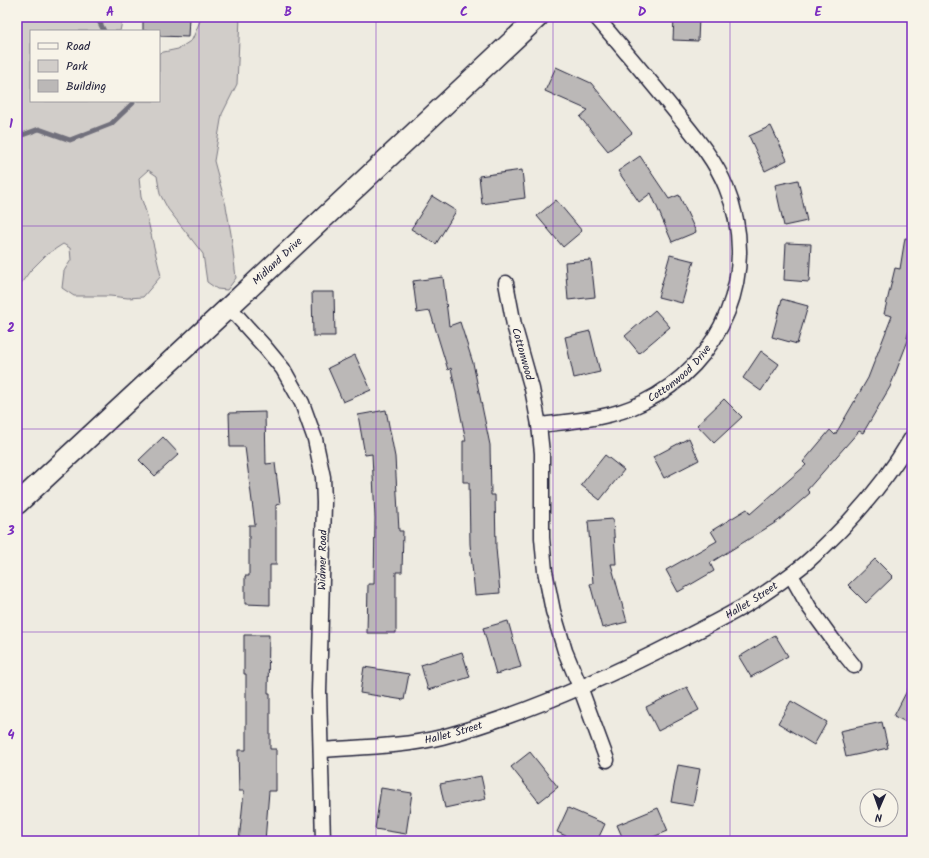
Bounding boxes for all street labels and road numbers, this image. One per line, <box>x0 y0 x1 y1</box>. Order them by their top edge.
street label: Midland Drive <box>248 233 307 290</box>
street label: Cottonwood <box>506 326 538 383</box>
street label: Cottonwood Drive <box>644 341 716 407</box>
street label: Widmer Road <box>313 529 333 590</box>
street label: Hallet Street <box>722 577 783 624</box>
street label: Hallet Street <box>423 716 486 750</box>

